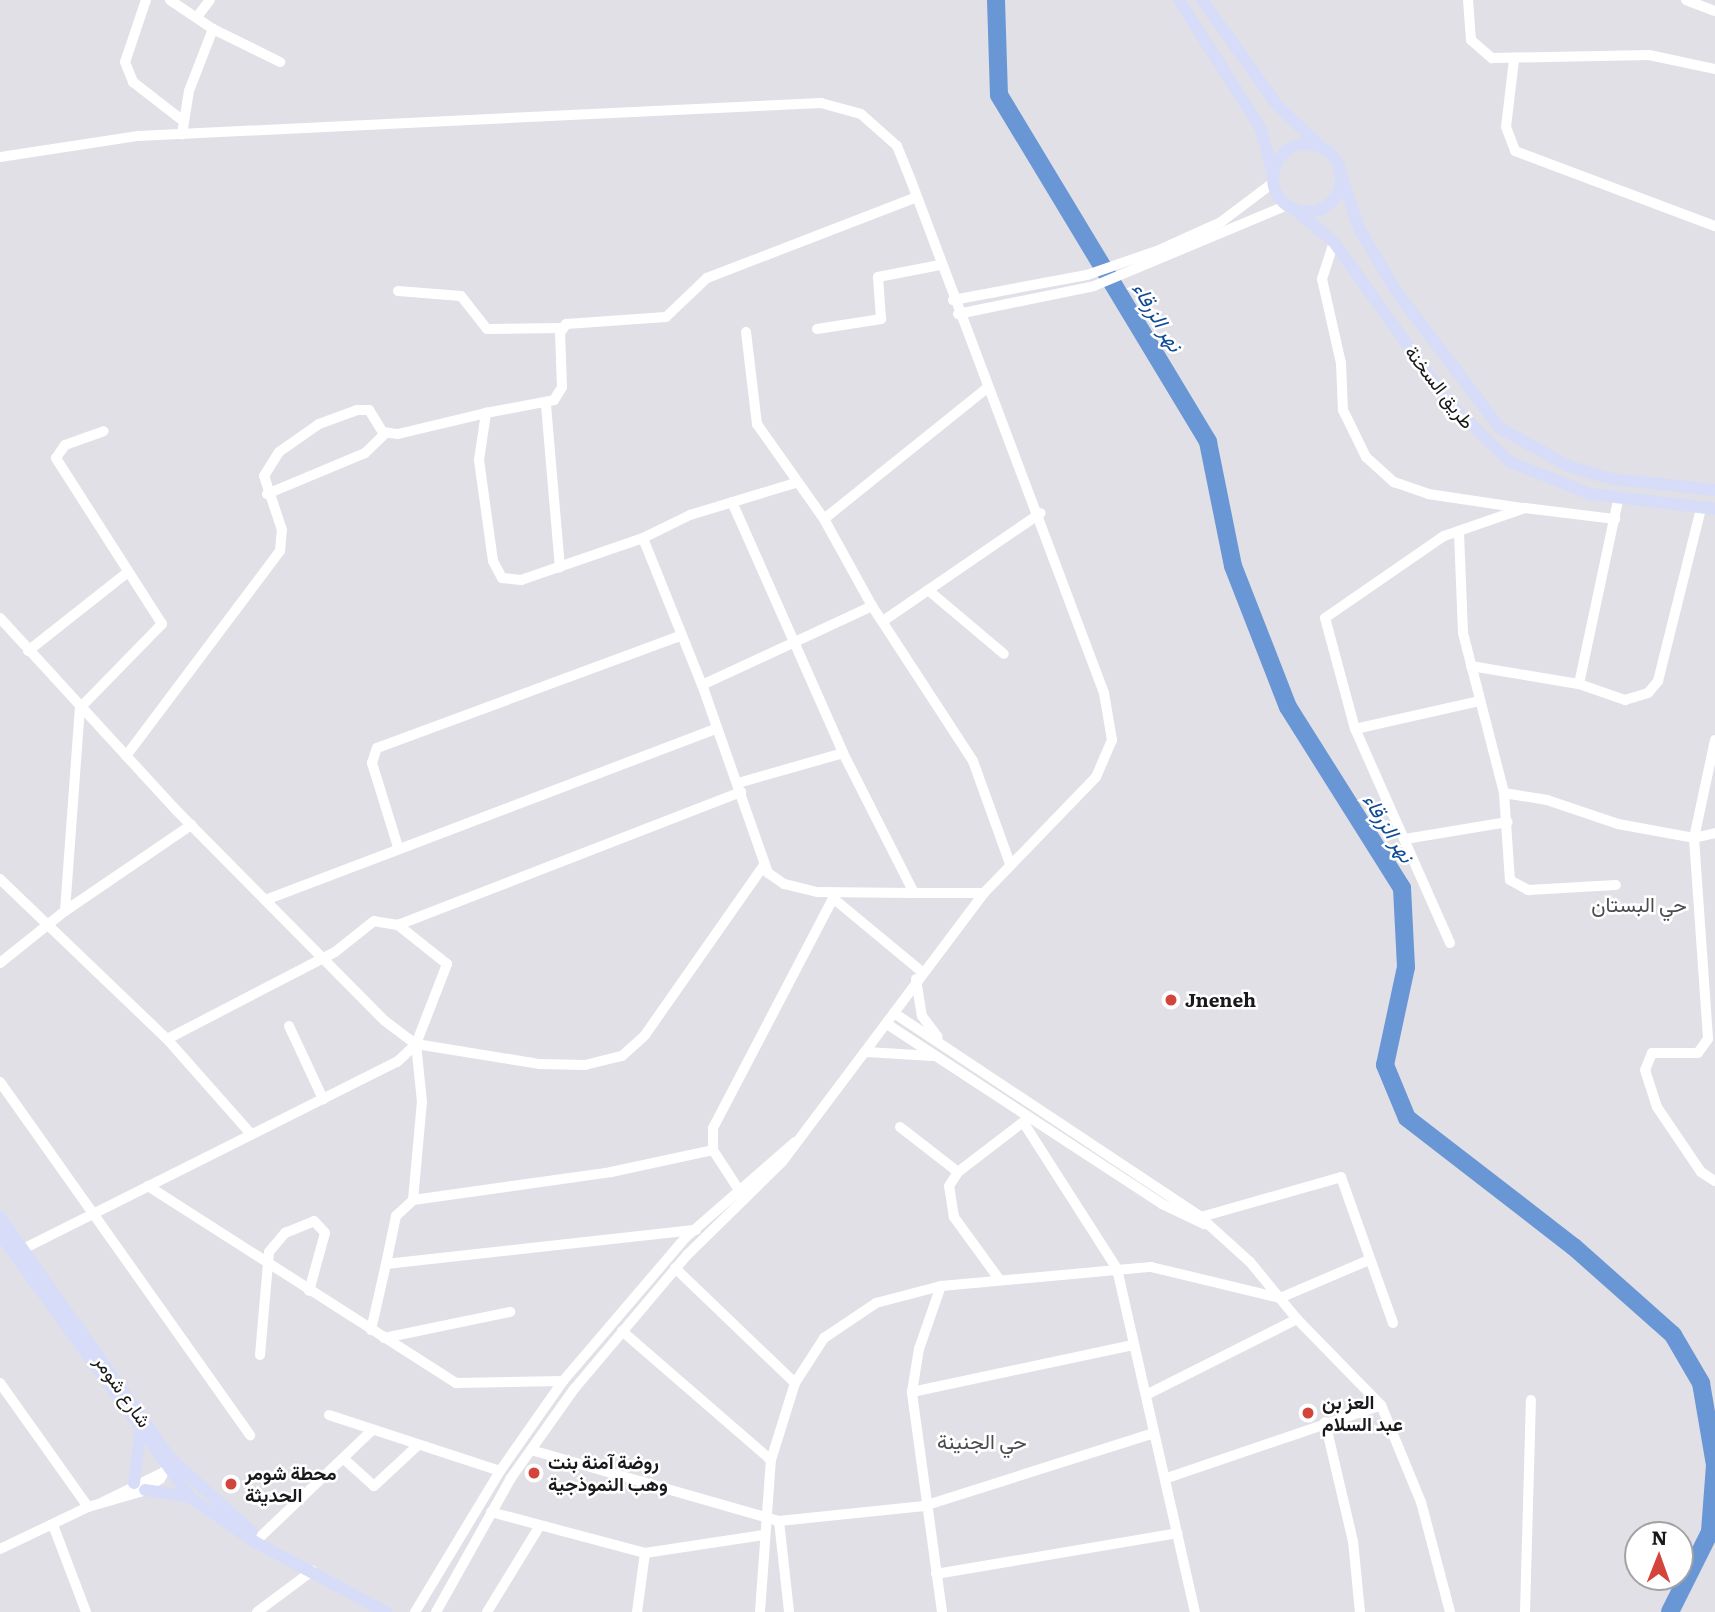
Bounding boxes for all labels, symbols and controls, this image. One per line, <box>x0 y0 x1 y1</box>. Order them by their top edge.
water label: نهر الزرقاء <box>1128 277 1190 355</box>
street label: طريق السخنة <box>1400 341 1480 433</box>
water label: نهر الزرقاء <box>1359 788 1421 866</box>
district label: حي البستان <box>1591 890 1687 916</box>
place label: Jneneh <box>1185 989 1256 1011</box>
marker: Jneneh <box>1163 992 1179 1008</box>
street label: شارع شومر <box>90 1351 156 1431</box>
place label: العز بن عبد السلام <box>1322 1391 1403 1435</box>
marker: العز بن عبد السلام <box>1300 1405 1316 1421</box>
district label: حي الجنينة <box>937 1427 1027 1453</box>
place label: روضة آمنة بنت وهب النموذجية <box>548 1451 668 1495</box>
place label: محطة شومر الحديثة <box>245 1462 337 1506</box>
marker: روضة آمنة بنت وهب النموذجية <box>526 1465 542 1481</box>
marker: محطة شومر الحديثة <box>223 1476 239 1492</box>
north arrow <box>1624 1521 1694 1591</box>
text: N <box>1651 1523 1668 1551</box>

